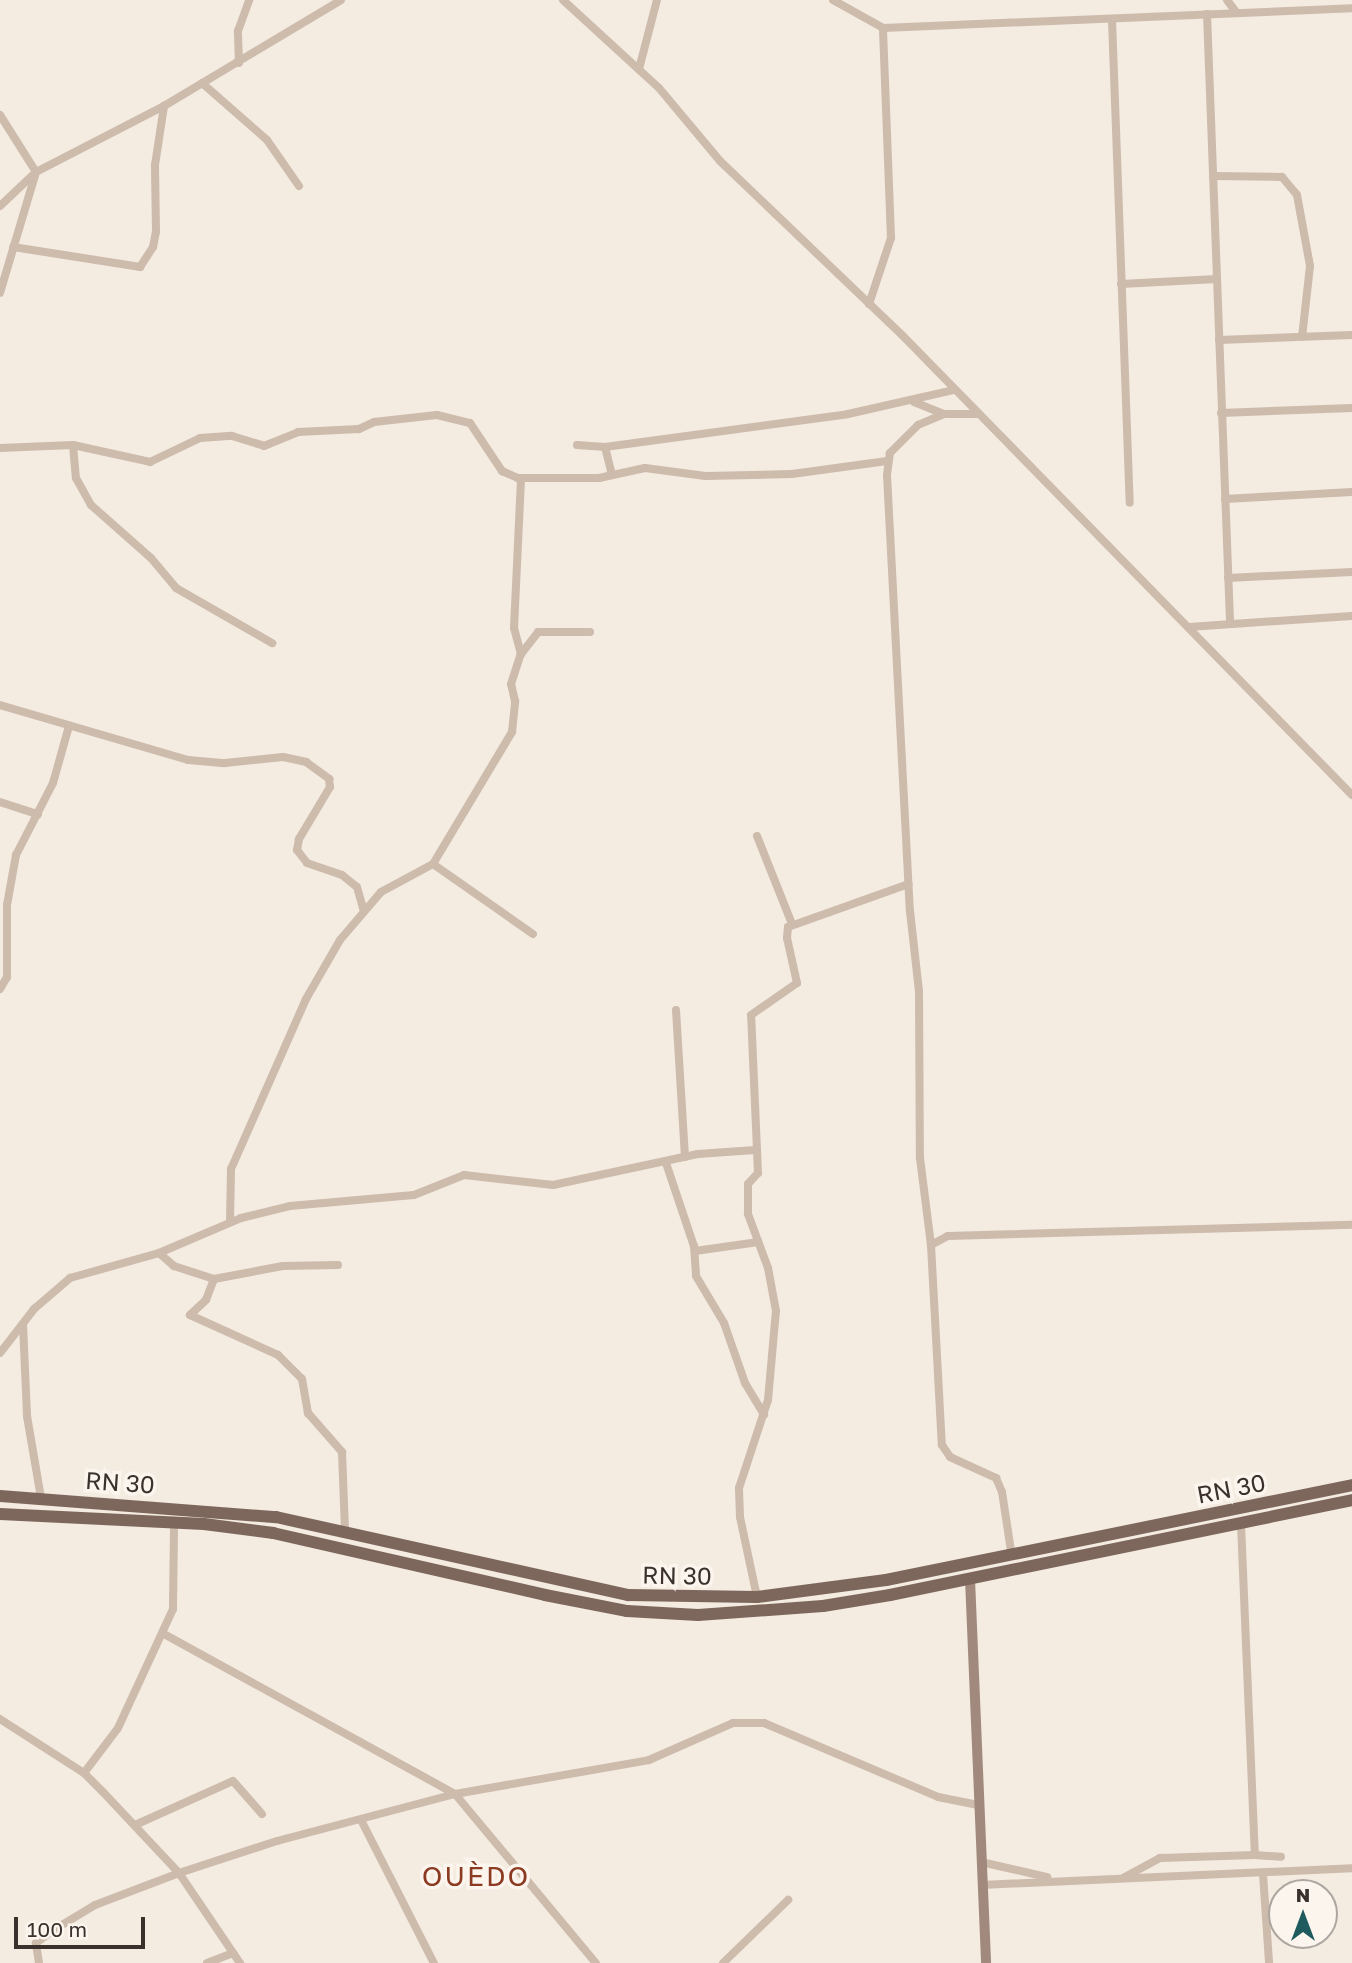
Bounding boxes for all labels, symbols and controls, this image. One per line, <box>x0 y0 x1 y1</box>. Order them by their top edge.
street label: RN 30 <box>84 1465 156 1499</box>
street label: RN 30 <box>1194 1467 1268 1509</box>
street label: RN 30 <box>642 1560 712 1590</box>
district label: OUÈDO <box>422 1859 530 1893</box>
north arrow <box>1268 1879 1338 1949</box>
text: N <box>1296 1883 1310 1906</box>
scale bar <box>18 1904 149 1948</box>
text: 100 m <box>27 1916 87 1942</box>

